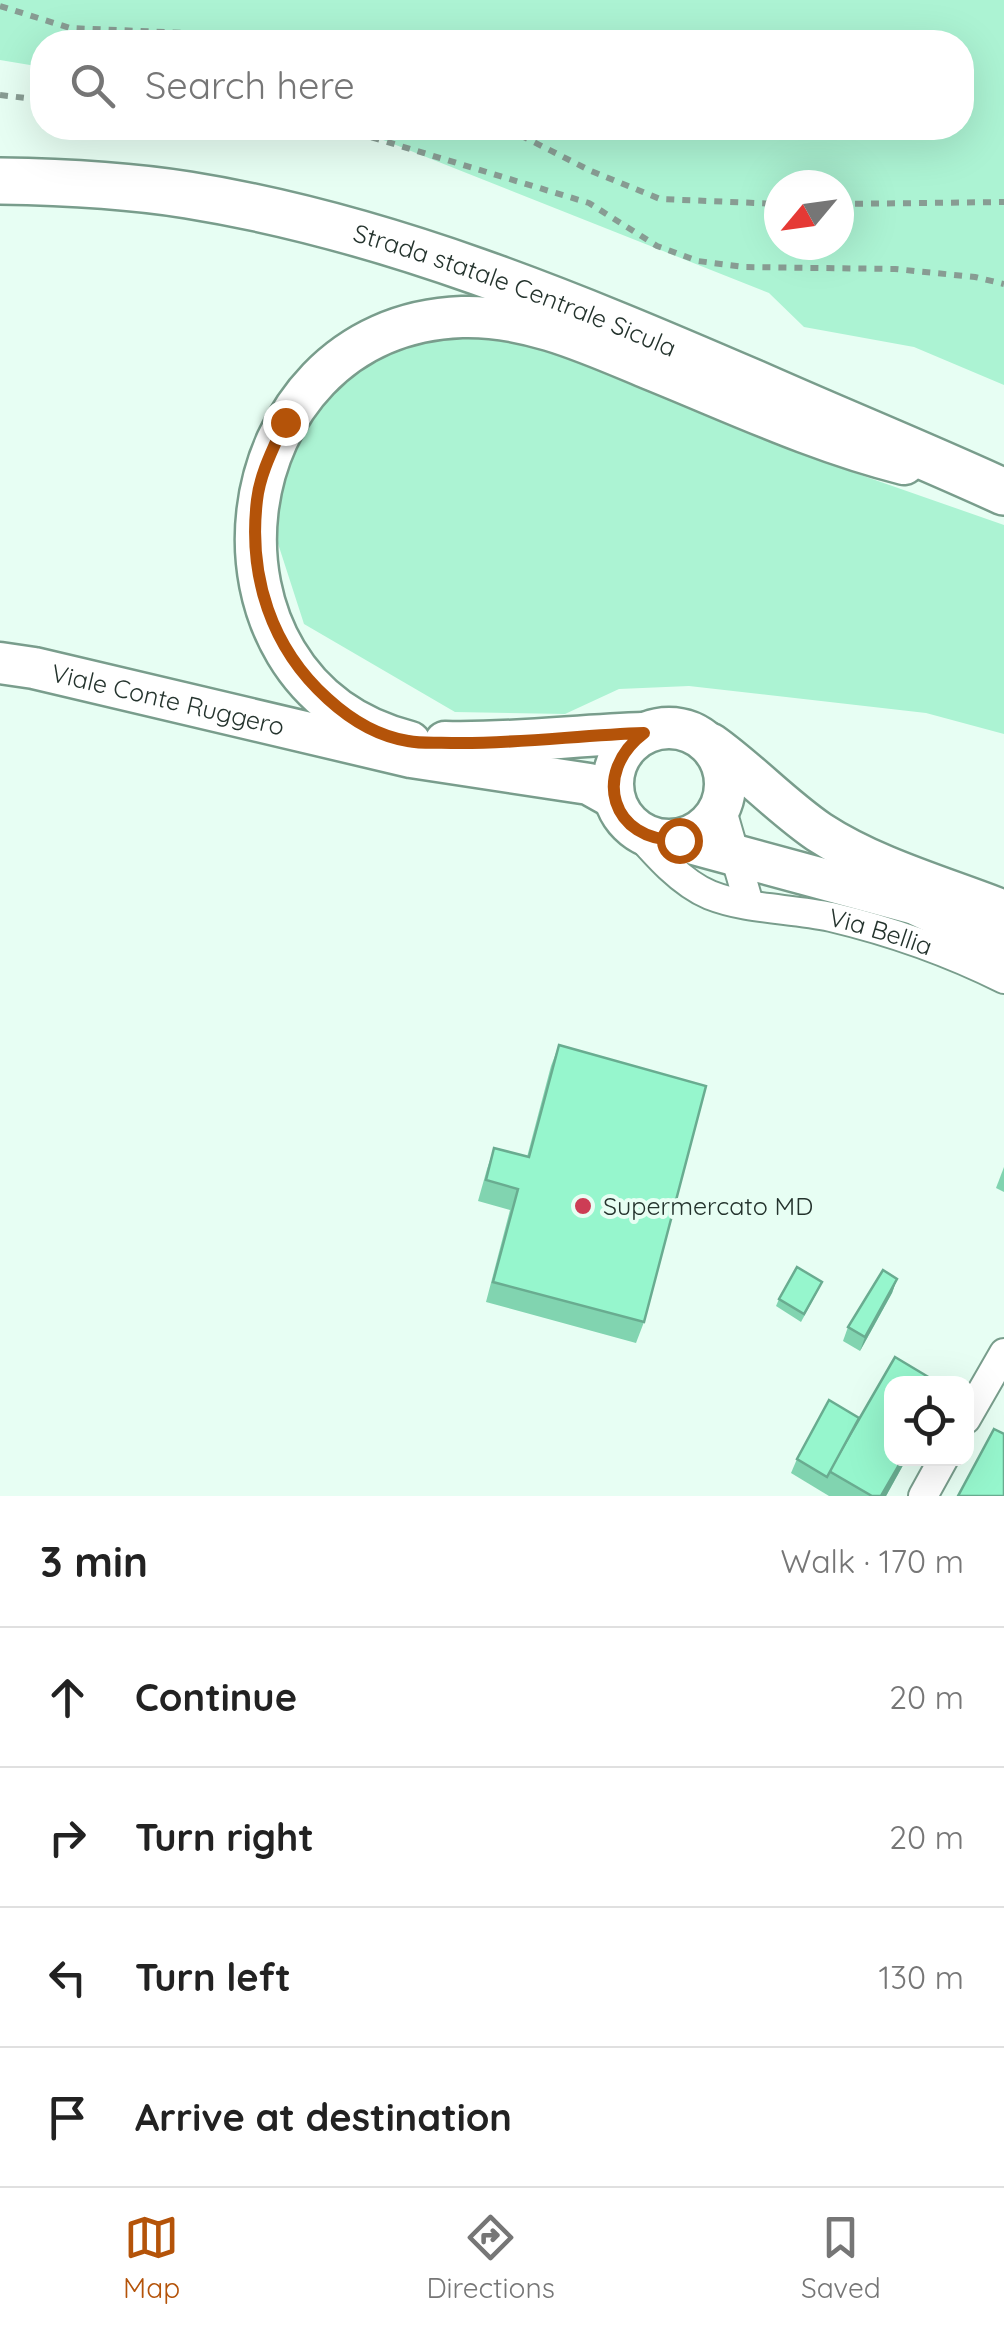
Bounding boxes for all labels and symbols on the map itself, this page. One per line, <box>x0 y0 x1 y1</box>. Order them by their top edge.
north arrow <box>764 170 854 260</box>
street label: Strada statale Centrale Sicula <box>350 217 681 363</box>
route end <box>263 400 309 446</box>
street label: Viale Conte Ruggero <box>48 657 288 742</box>
route start <box>657 818 703 864</box>
street label: Via Bellia <box>826 901 937 962</box>
place label: Supermercato MD <box>603 1190 813 1221</box>
marker: Supermercato MD <box>572 1195 594 1217</box>

